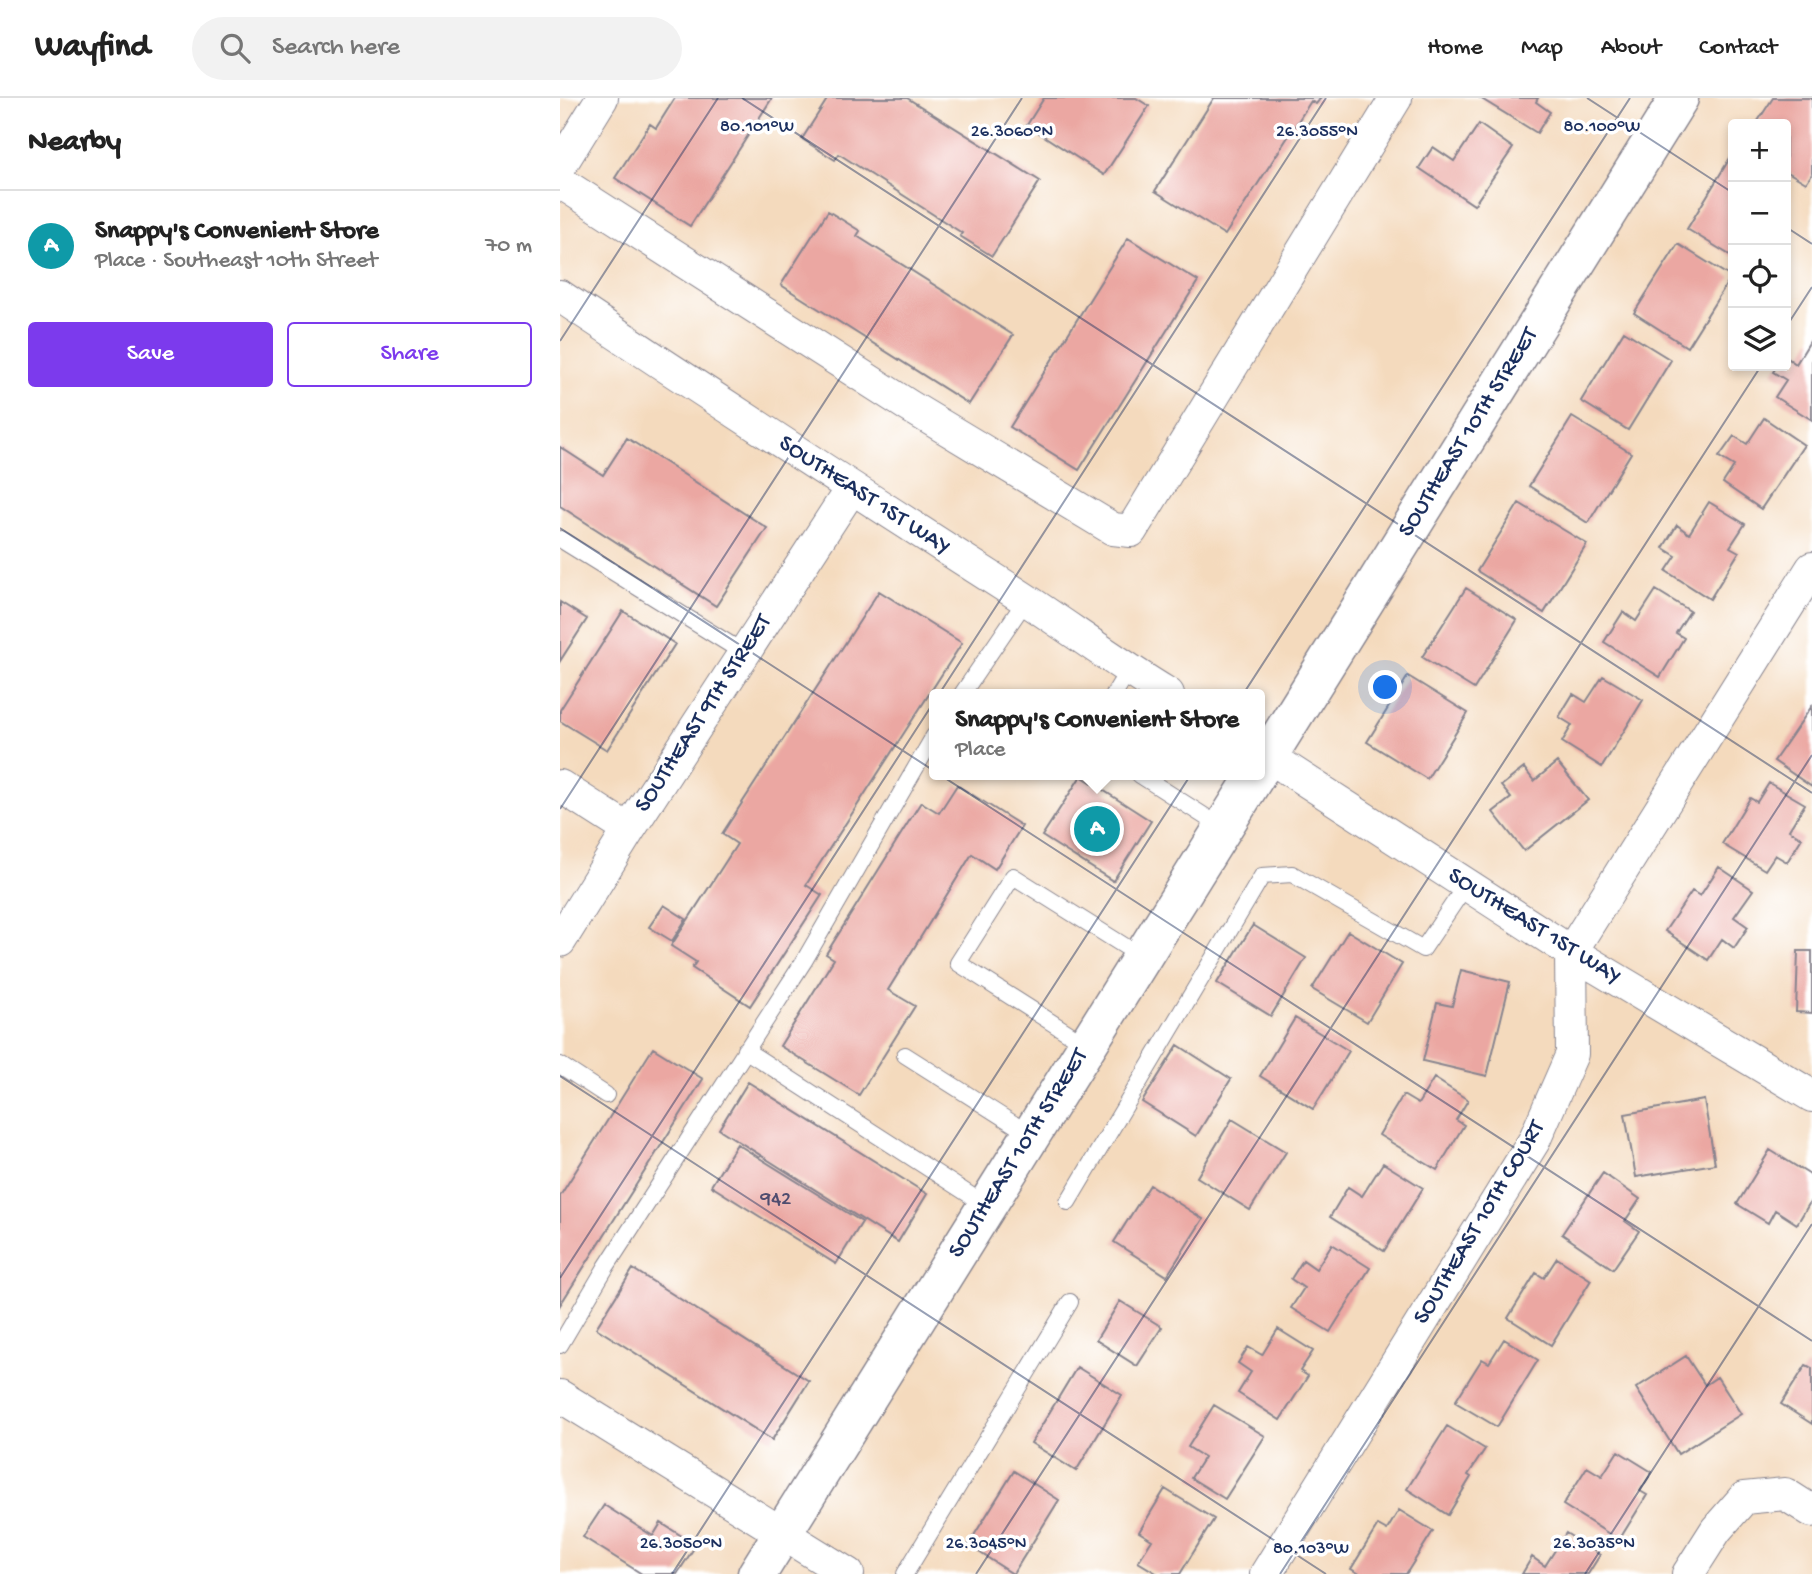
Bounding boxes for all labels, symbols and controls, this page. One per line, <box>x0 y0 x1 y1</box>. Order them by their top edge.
search box <box>192 17 682 80</box>
text: Wayfind <box>35 29 150 67</box>
icon: search <box>216 29 254 67</box>
text: Search here <box>272 33 400 64</box>
text: Home <box>1427 34 1483 63</box>
text: Map <box>1521 34 1563 63</box>
text: About <box>1601 34 1661 63</box>
text: Contact <box>1699 34 1777 63</box>
text: 80.101°W <box>720 117 794 138</box>
text: 80.100°W <box>1564 117 1640 138</box>
map controls <box>1728 119 1791 371</box>
button: + <box>1728 119 1791 182</box>
text: 26.3060°N <box>971 122 1053 143</box>
text: 26.3055°N <box>1276 122 1358 143</box>
text: Nearby <box>28 126 121 161</box>
button: − <box>1728 182 1791 245</box>
text: Snappy's Convenient Store <box>95 217 379 248</box>
text: A <box>44 233 58 260</box>
text: 70 m <box>485 233 532 260</box>
button: locate <box>1728 245 1791 308</box>
text: Place · Southeast 10th Street <box>95 248 377 275</box>
button: layers <box>1728 308 1791 371</box>
street label: SOUTHEAST 10TH STREET <box>1393 321 1546 543</box>
button: Save <box>28 322 273 387</box>
button: Share <box>287 322 532 387</box>
street label: SOUTHEAST 1ST WAY <box>773 430 955 562</box>
street label: SOUTHEAST 9TH STREET <box>629 608 780 818</box>
your location <box>1368 670 1402 704</box>
popup <box>929 689 1265 780</box>
text: Snappy's Convenient Store <box>955 706 1239 737</box>
text: Place <box>955 737 1005 764</box>
pin: A <box>1074 803 1120 855</box>
street label: SOUTHEAST 1ST WAY <box>1442 862 1626 992</box>
street label: SOUTHEAST 10TH STREET <box>943 1042 1096 1264</box>
street label: SOUTHEAST 10TH COURT <box>1408 1114 1553 1330</box>
house number: 942 <box>760 1188 791 1213</box>
text: 26.3050°N <box>640 1534 722 1555</box>
text: 26.3045°N <box>946 1534 1027 1555</box>
text: 26.3035°N <box>1553 1534 1635 1555</box>
text: 80.103°W <box>1273 1539 1349 1560</box>

